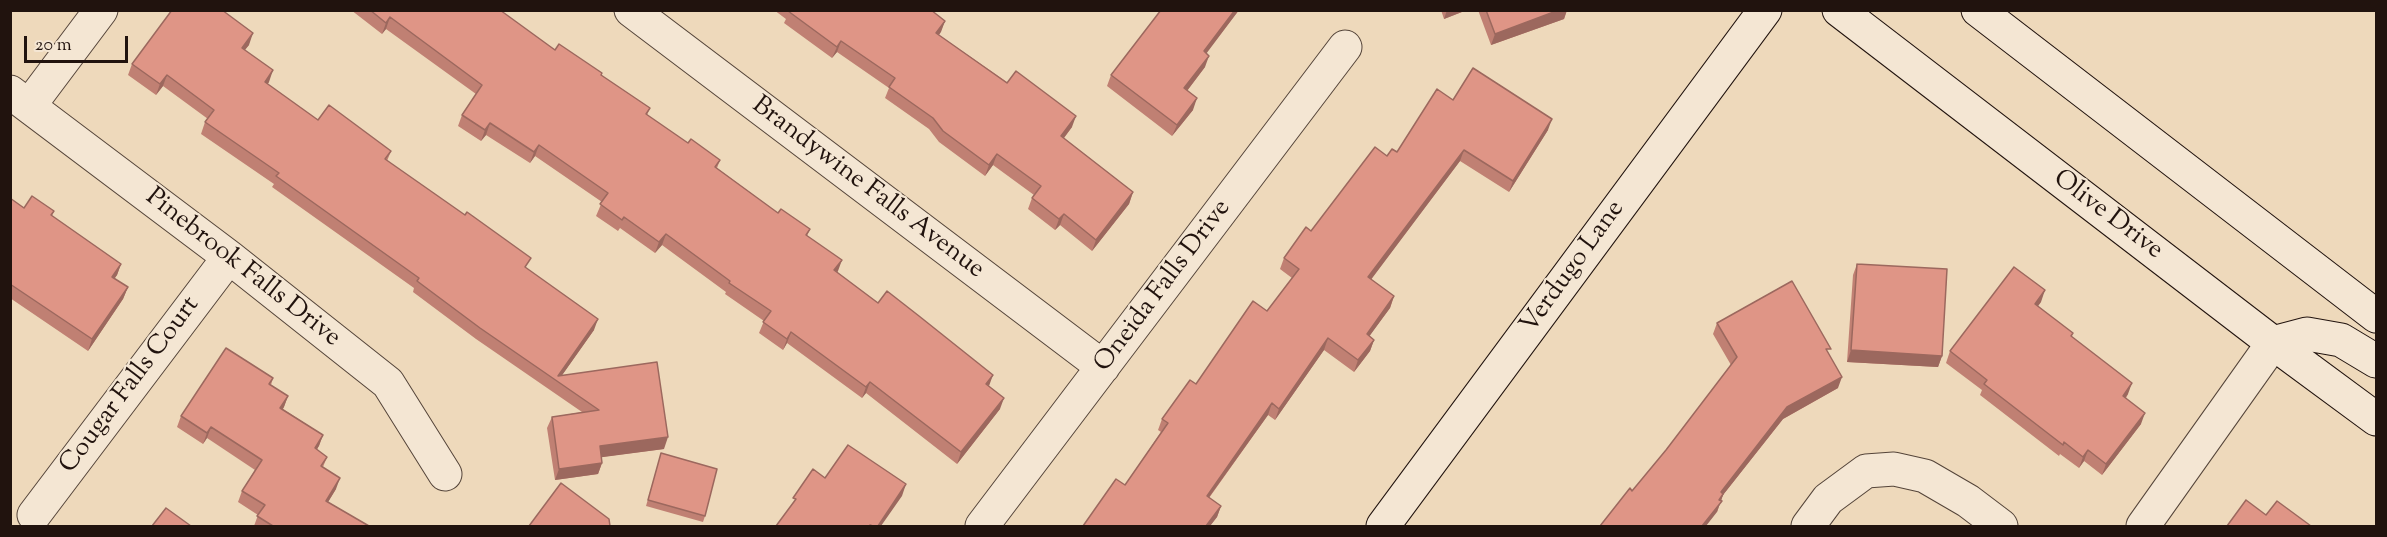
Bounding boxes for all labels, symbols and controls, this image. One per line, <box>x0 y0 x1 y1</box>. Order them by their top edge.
scale bar <box>27 24 130 62</box>
text: 20 m <box>35 33 72 59</box>
street label: Brandywine Falls Avenue <box>744 91 990 287</box>
street label: Olive Drive <box>2046 165 2168 267</box>
street label: Pinebrook Falls Drive <box>138 183 346 355</box>
street label: Oneida Falls Drive <box>1089 195 1239 379</box>
street label: Verdugo Lane <box>1515 195 1633 341</box>
street label: Cougar Falls Court <box>54 291 208 481</box>

